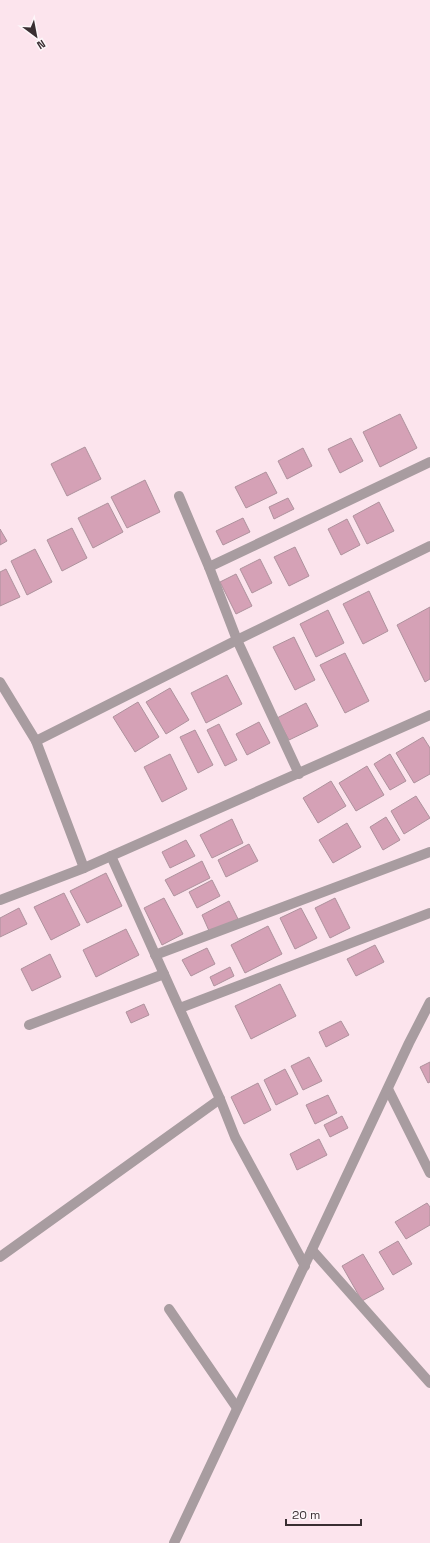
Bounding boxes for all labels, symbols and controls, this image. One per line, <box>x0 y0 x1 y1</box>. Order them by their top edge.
north arrow <box>16 16 56 56</box>
text: N <box>34 37 48 52</box>
scale bar <box>286 1501 361 1527</box>
text: 20 m <box>292 1507 320 1523</box>

